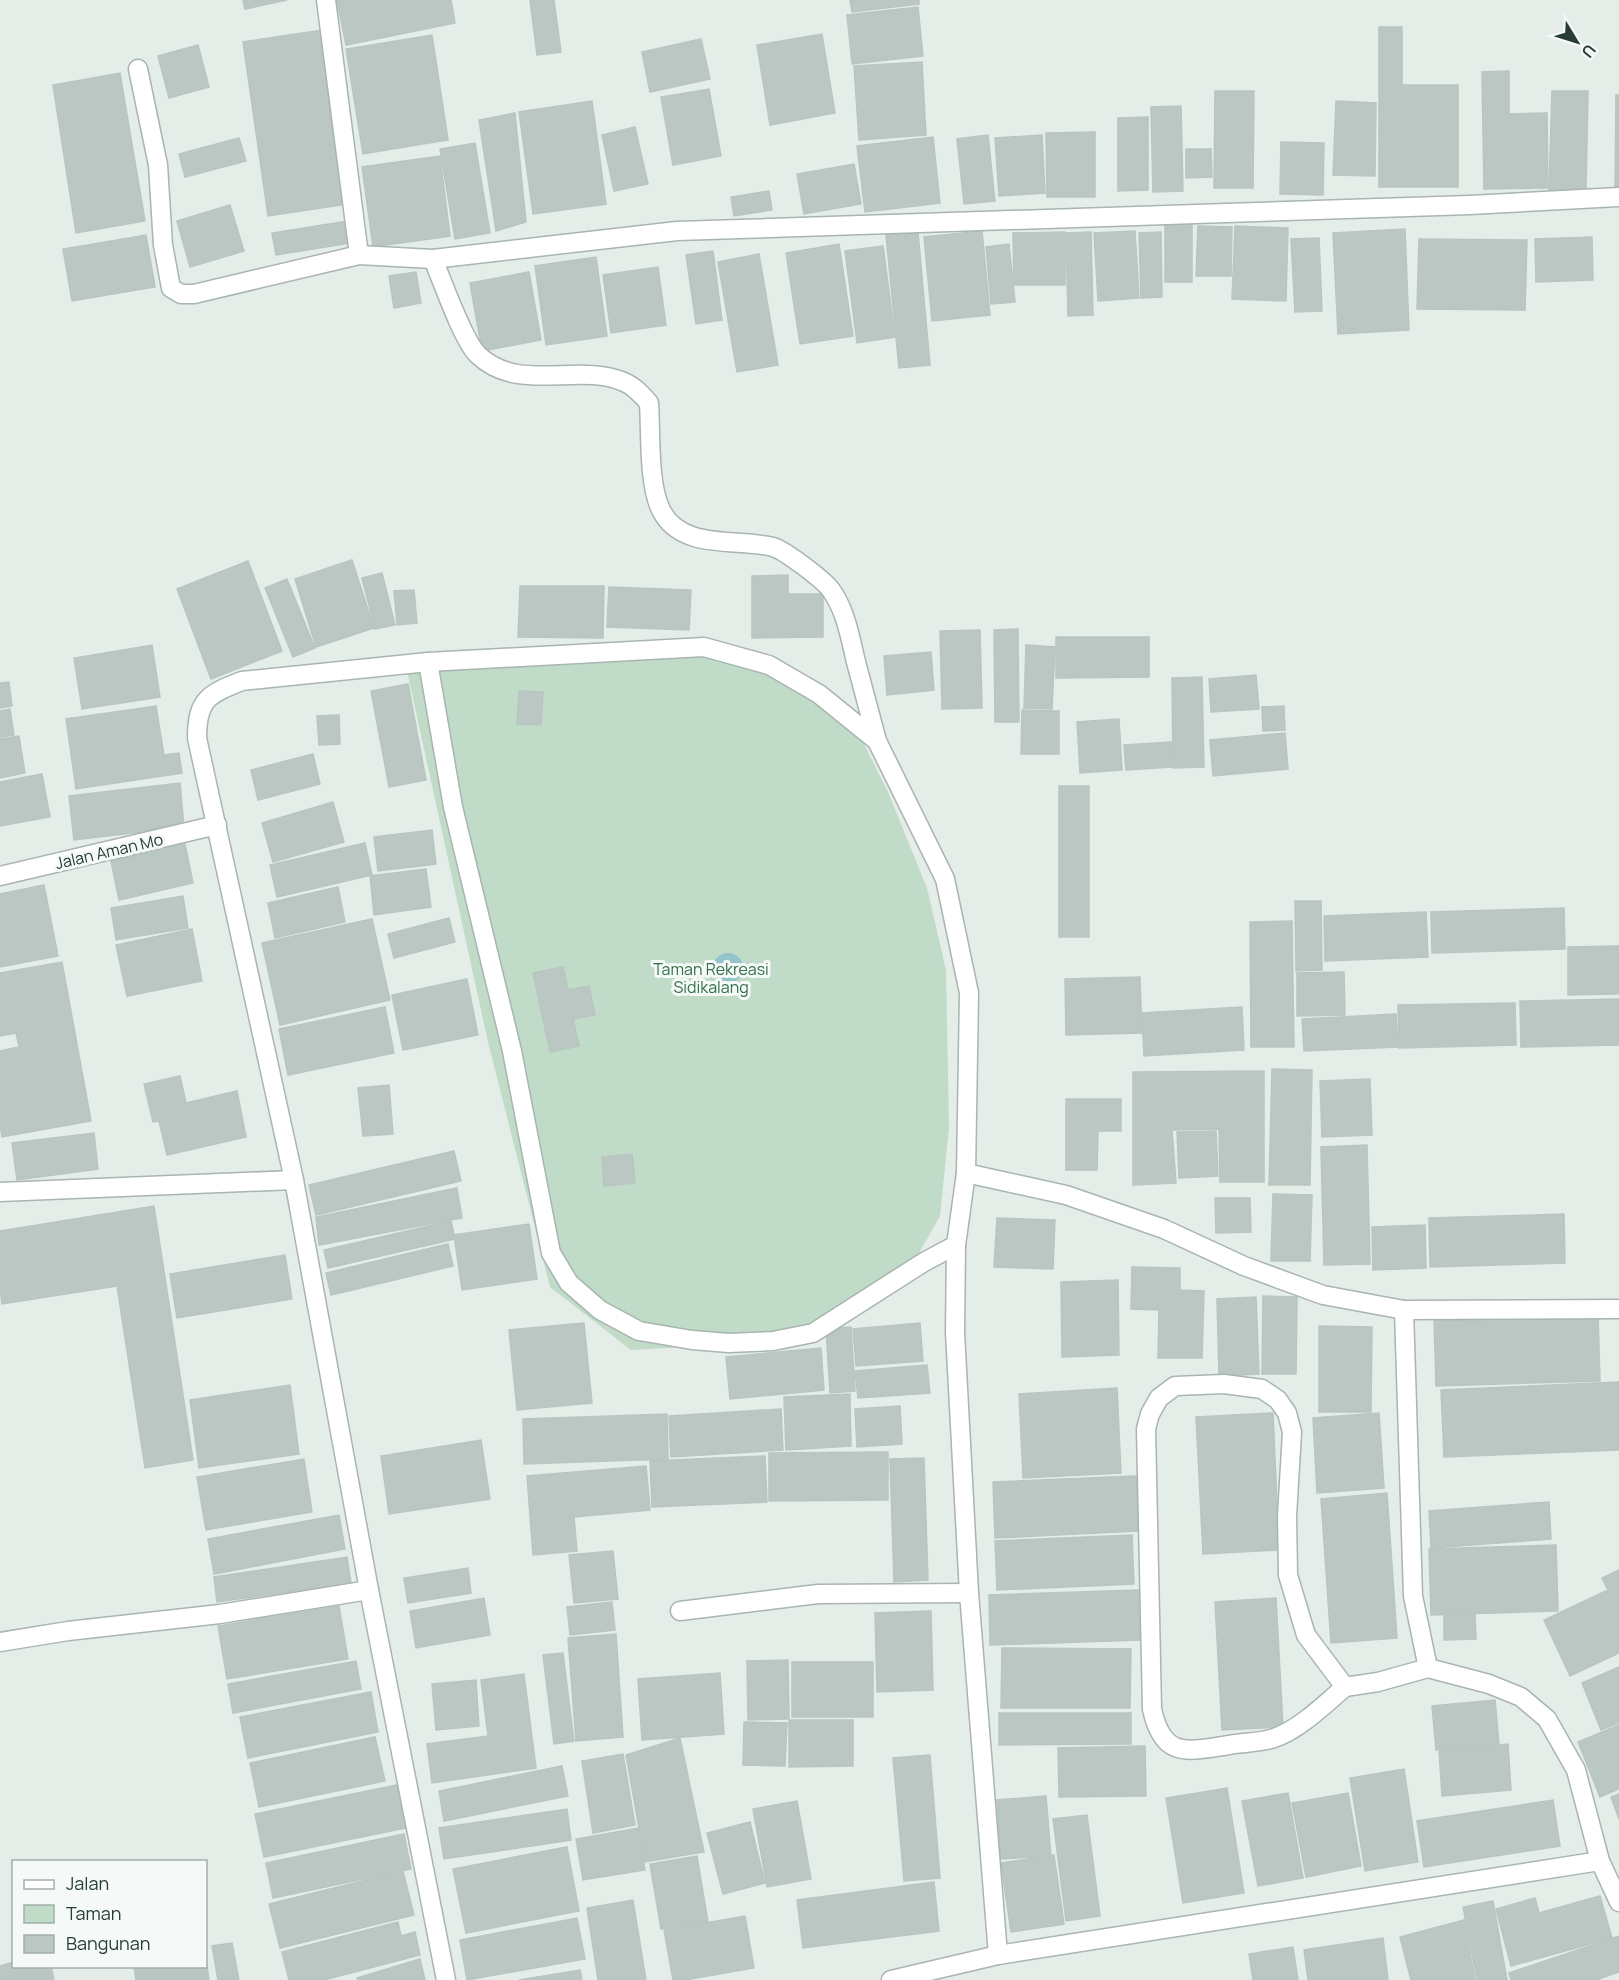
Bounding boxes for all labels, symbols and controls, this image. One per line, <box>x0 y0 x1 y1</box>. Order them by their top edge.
north arrow <box>1547 12 1607 72</box>
text: U <box>1577 40 1601 63</box>
street label: Jalan Aman Mo <box>53 828 165 874</box>
park label: Taman Rekreasi Sidikalang <box>653 958 769 998</box>
legend <box>12 1860 207 1968</box>
text: Jalan <box>66 1871 109 1895</box>
text: Taman <box>66 1901 121 1925</box>
text: Bangunan <box>66 1931 150 1955</box>

